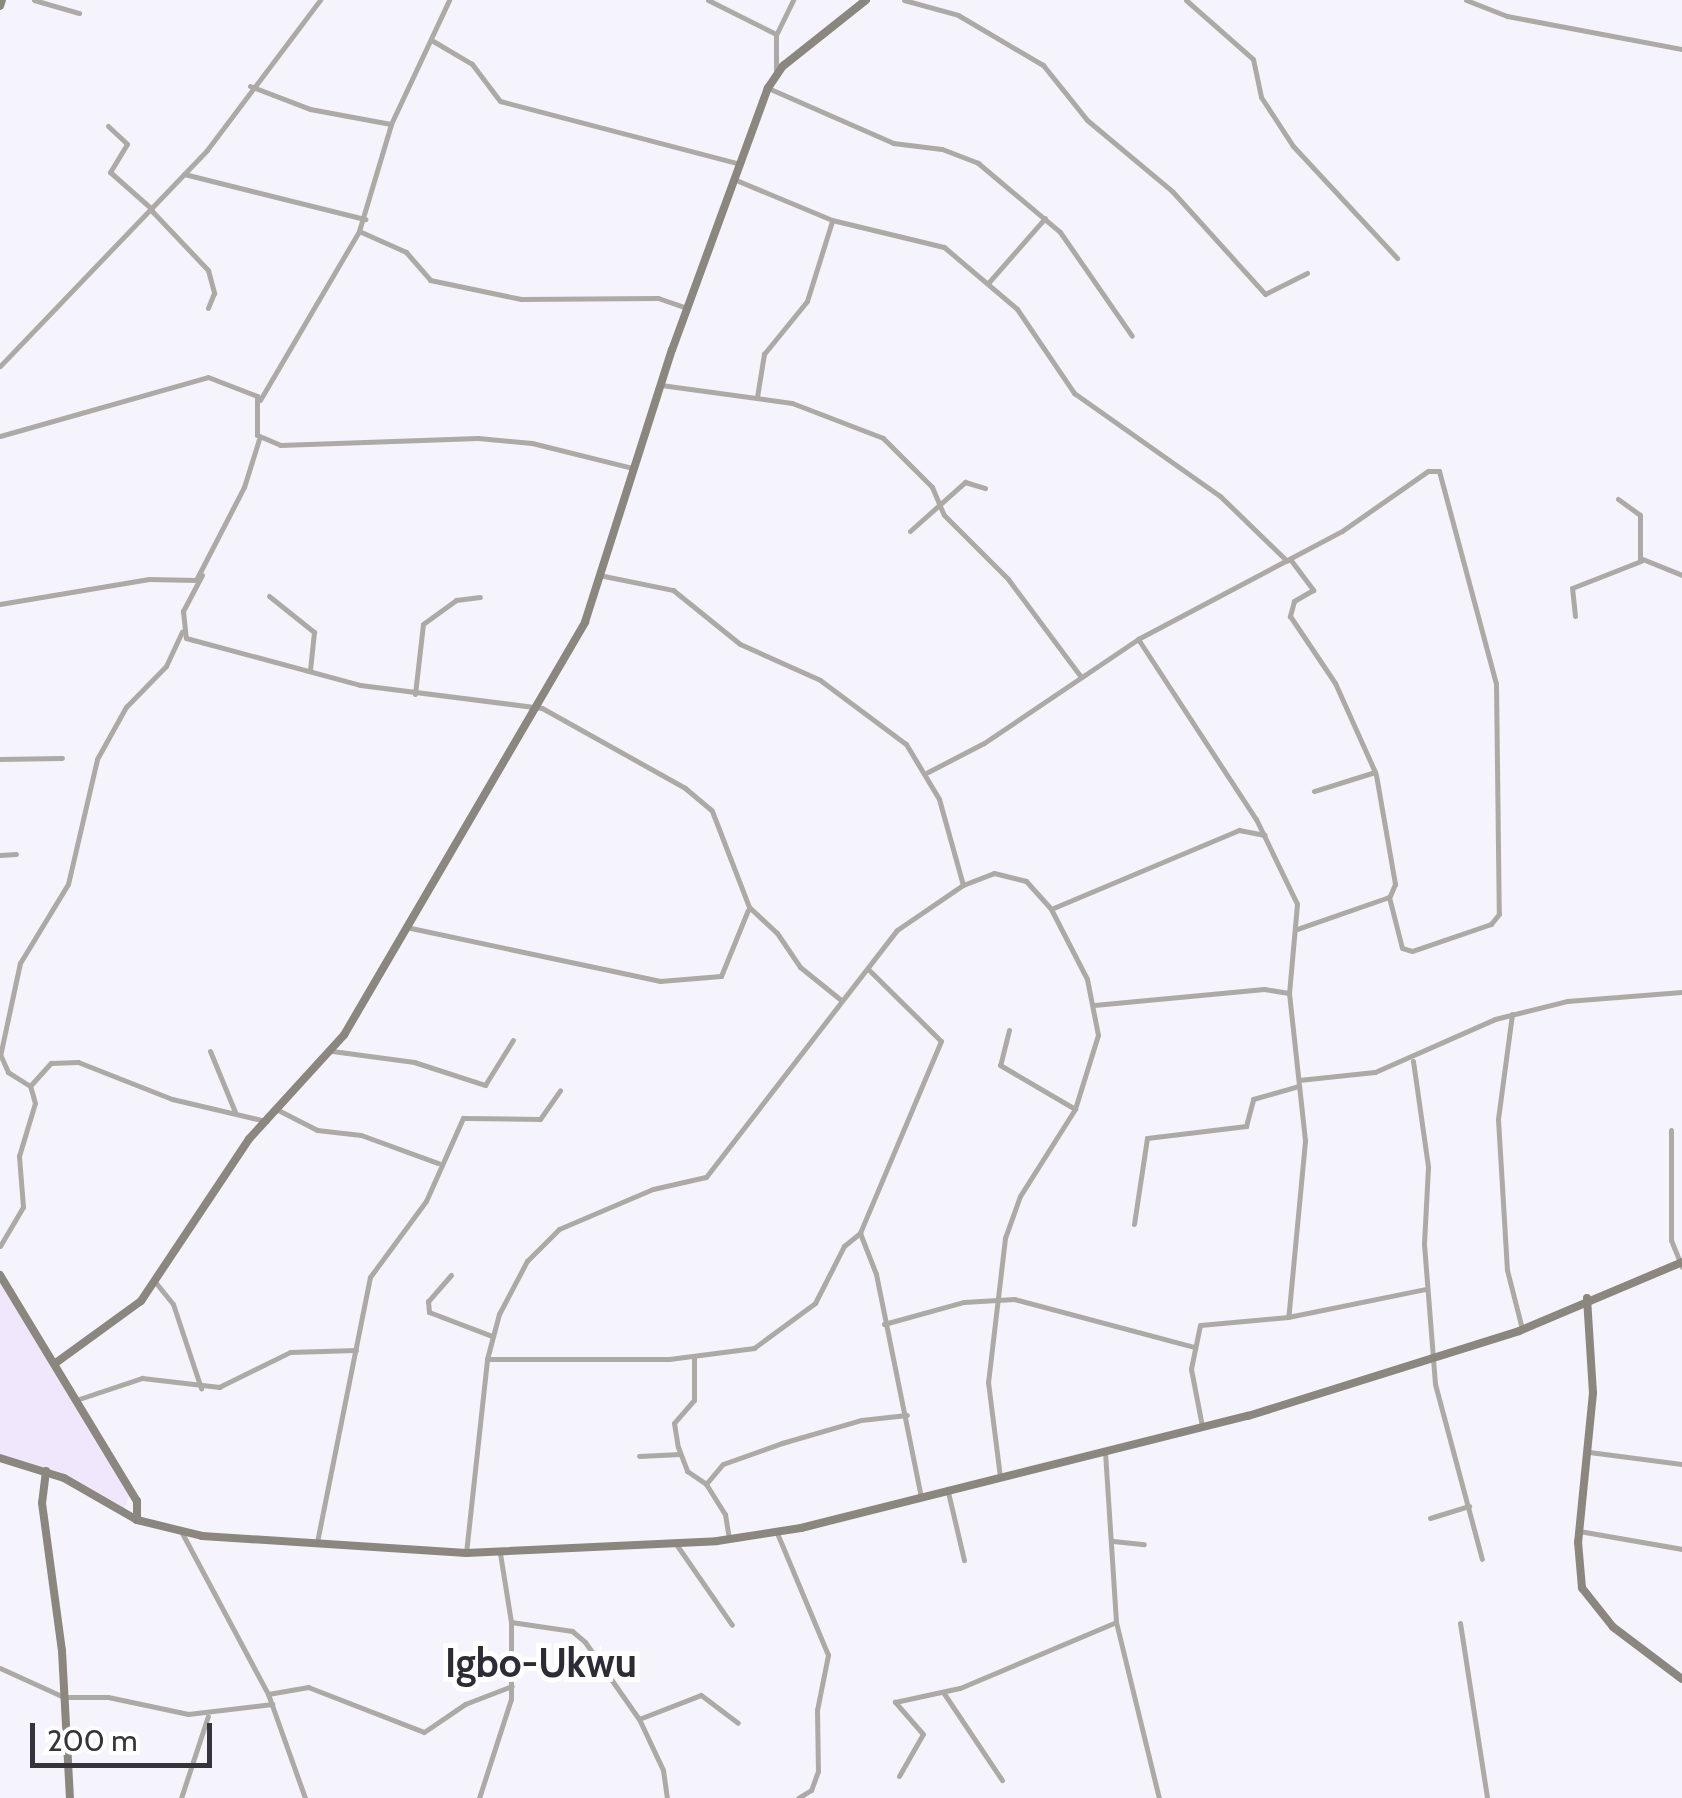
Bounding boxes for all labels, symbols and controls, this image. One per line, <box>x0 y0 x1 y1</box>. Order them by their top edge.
district label: Igbo-Ukwu <box>445 1639 637 1687</box>
scale bar <box>35 1703 218 1765</box>
text: 200 m <box>47 1722 138 1759</box>

